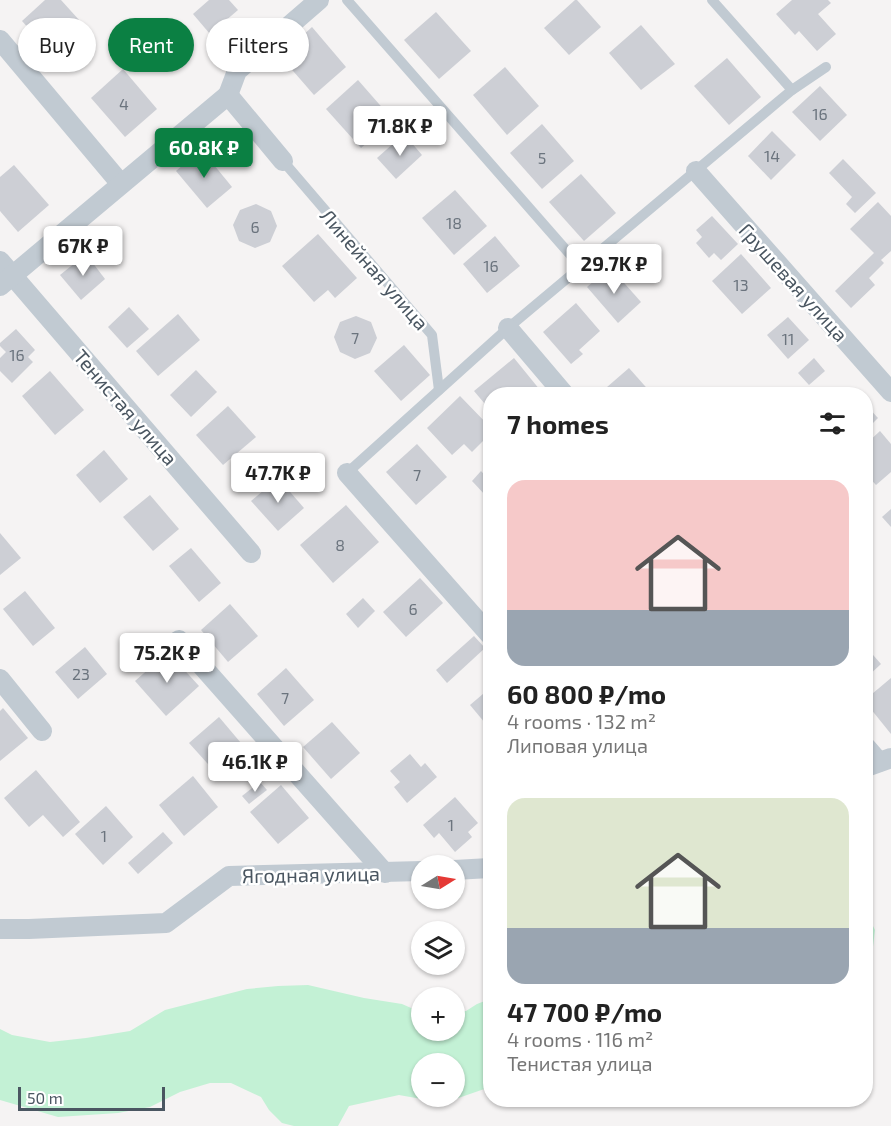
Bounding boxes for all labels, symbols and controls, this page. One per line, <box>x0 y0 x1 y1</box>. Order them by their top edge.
chip: Buy <box>18 18 96 72</box>
chip: Rent <box>108 18 194 72</box>
chip: Filters <box>206 18 309 72</box>
house number: 4 <box>119 94 129 113</box>
house number: 16 <box>812 104 828 123</box>
pin: 71.8K ₽ <box>345 106 455 157</box>
text: 71.8K ₽ <box>367 113 433 137</box>
pin: 60.8K ₽ <box>149 128 259 179</box>
text: 60.8K ₽ <box>169 135 239 159</box>
house number: 14 <box>764 146 780 165</box>
house number: 5 <box>538 148 546 167</box>
street label: Линейная улица <box>315 203 434 335</box>
house number: 18 <box>446 213 462 232</box>
house number: 6 <box>250 217 260 236</box>
street label: Грушевая улица <box>734 218 853 347</box>
pin: 67K ₽ <box>41 226 125 277</box>
text: 67K ₽ <box>58 233 108 257</box>
pin: 29.7K ₽ <box>559 244 669 295</box>
text: 29.7K ₽ <box>581 251 647 275</box>
house number: 16 <box>483 256 499 275</box>
house number: 13 <box>733 275 749 294</box>
house number: 7 <box>351 328 359 347</box>
house number: 11 <box>782 329 794 348</box>
street label: Тенистая улица <box>68 344 183 470</box>
house number: 16 <box>9 345 25 364</box>
icon: filters <box>816 407 849 440</box>
text: 7 homes <box>507 408 609 439</box>
pin: 47.7K ₽ <box>223 453 333 504</box>
text: 47.7K ₽ <box>245 460 311 484</box>
house number: 7 <box>413 465 421 484</box>
icon: home <box>624 519 732 627</box>
house number: 8 <box>335 535 345 554</box>
house number: 6 <box>408 599 418 618</box>
pin: 75.2K ₽ <box>112 633 222 684</box>
text: 75.2K ₽ <box>134 640 200 664</box>
house number: 23 <box>72 664 90 683</box>
text: 60 800 ₽/mo <box>507 678 666 709</box>
house number: 7 <box>281 688 289 707</box>
text: 4 rooms · 132 m² <box>507 709 656 733</box>
text: Липовая улица <box>507 733 648 757</box>
pin: 46.1K ₽ <box>200 742 310 793</box>
text: 46.1K ₽ <box>222 749 288 773</box>
house number: 1 <box>448 815 454 834</box>
house number: 1 <box>101 826 107 845</box>
icon: home <box>624 837 732 945</box>
north arrow <box>411 855 465 909</box>
map controls <box>411 855 465 1107</box>
street label: Ягодная улица <box>242 861 380 888</box>
button: layers <box>411 921 465 975</box>
button: + <box>411 987 465 1041</box>
text: 47 700 ₽/mo <box>507 996 662 1027</box>
text: 4 rooms · 116 m² <box>507 1027 653 1051</box>
text: Тенистая улица <box>507 1051 652 1075</box>
button: − <box>411 1053 465 1107</box>
scale bar <box>18 1084 165 1112</box>
text: 50 m <box>27 1088 63 1107</box>

